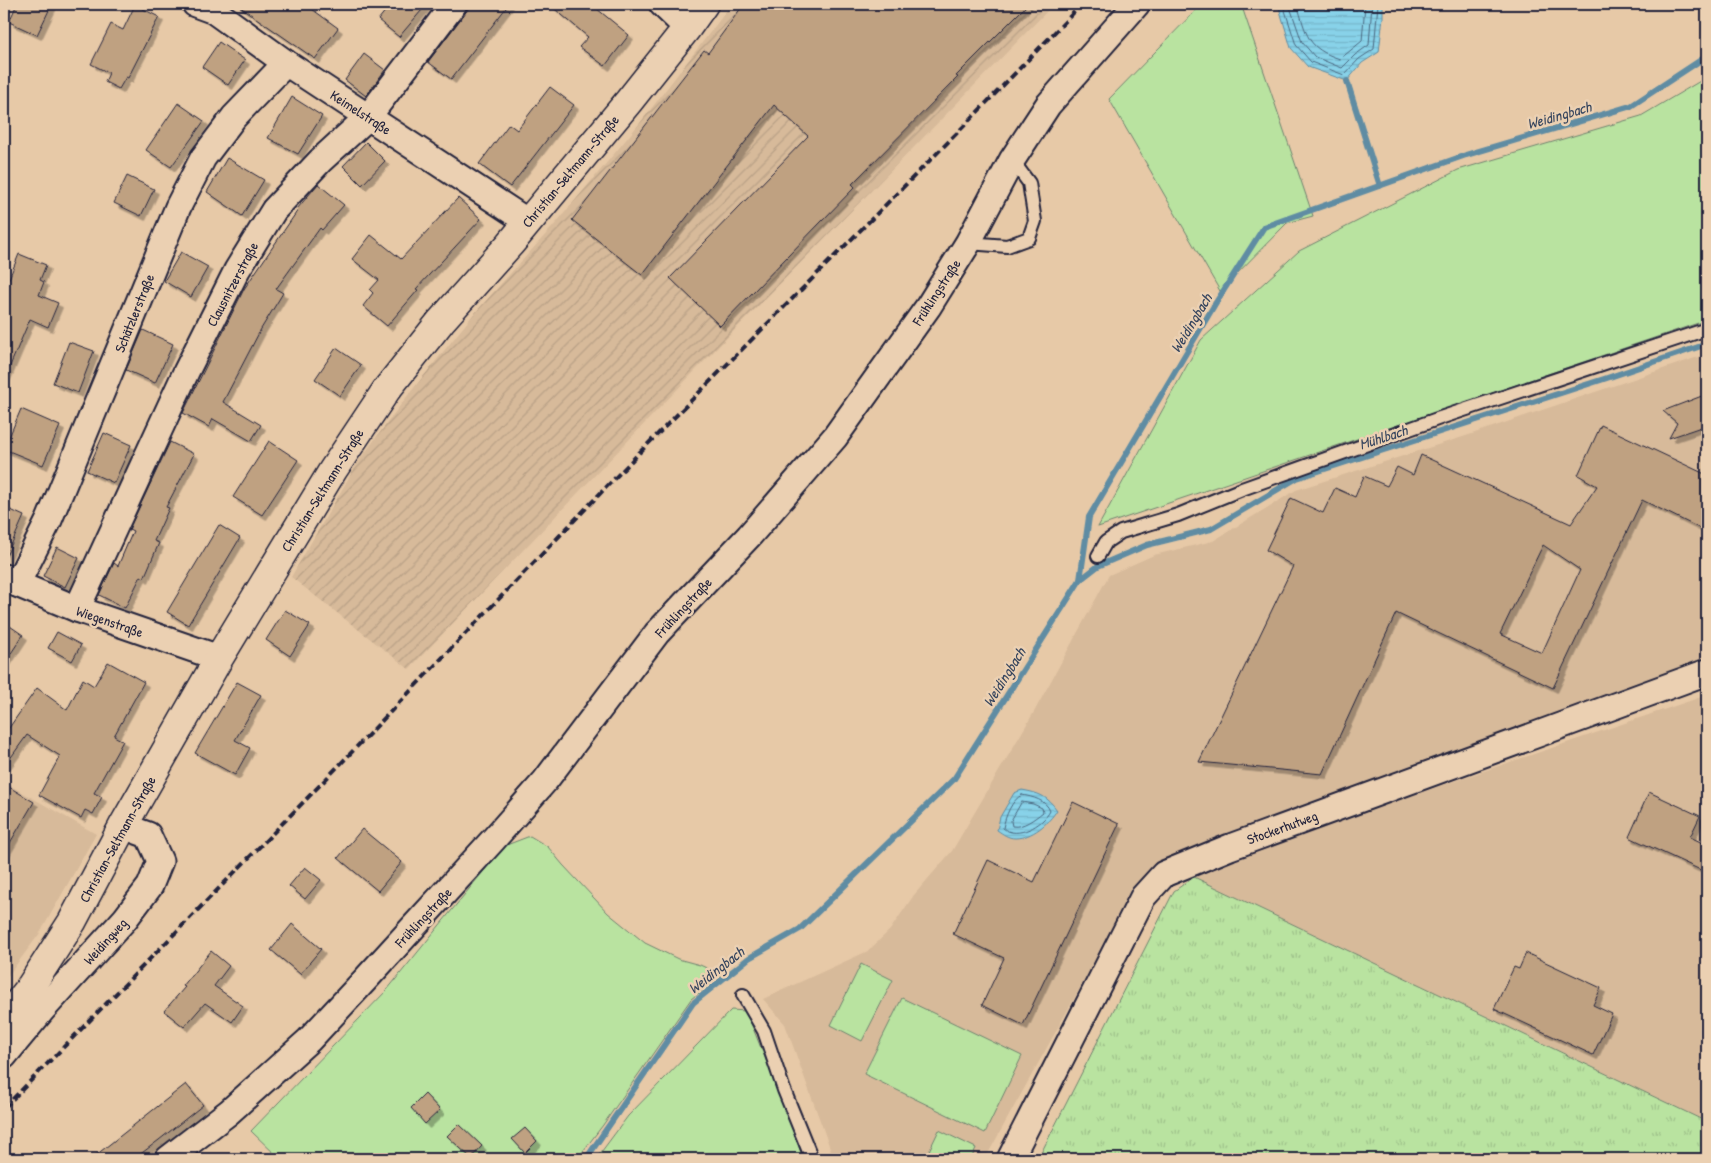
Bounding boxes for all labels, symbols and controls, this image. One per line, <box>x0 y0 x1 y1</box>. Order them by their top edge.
street label: Keimelstraße <box>326 85 395 140</box>
water label: Weidingbach <box>1525 95 1595 134</box>
street label: Christian-Seltmann-Straße <box>517 110 624 232</box>
street label: Clausnitzerstraße <box>202 238 263 330</box>
street label: Frühlingstraße <box>907 255 966 330</box>
street label: Schätzlerstraße <box>110 271 159 355</box>
water label: Weidingbach <box>1165 288 1218 356</box>
water label: Mühlbach <box>1356 419 1411 455</box>
street label: Christian-Seltmann-Straße <box>276 424 369 556</box>
street label: Frühlingstraße <box>650 573 717 643</box>
street label: Wiegenstraße <box>74 601 146 642</box>
water label: Weidingbach <box>978 642 1031 710</box>
street label: Christian-Seltmann-Straße <box>74 772 161 906</box>
street label: Stockerhutweg <box>1244 805 1320 849</box>
street label: Frühlingstraße <box>390 883 457 953</box>
street label: Weidingweg <box>79 914 132 969</box>
water label: Weidingbach <box>684 941 750 998</box>

